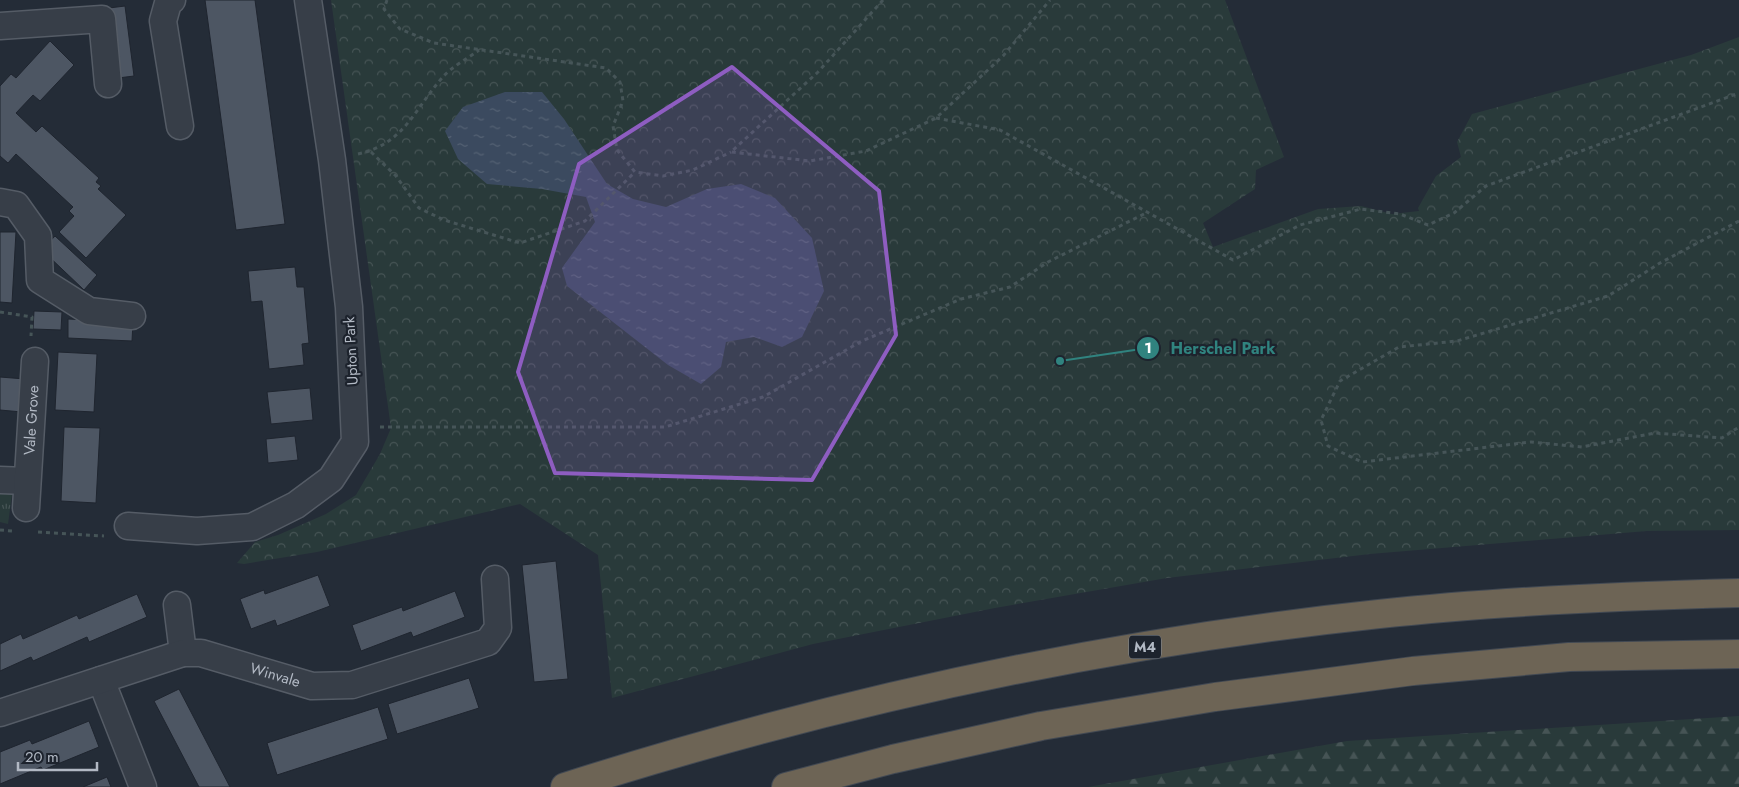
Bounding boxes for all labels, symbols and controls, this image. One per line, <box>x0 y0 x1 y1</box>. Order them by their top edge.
street label: Upton Park <box>338 316 364 386</box>
callout: Herschel Park <box>1135 333 1285 364</box>
text: 1 <box>1144 337 1152 359</box>
text: Herschel Park <box>1171 337 1276 360</box>
street label: Vale Grove <box>18 384 45 456</box>
road number: M4 <box>1129 636 1161 659</box>
street label: Winvale <box>247 657 303 693</box>
scale bar <box>18 740 96 772</box>
text: 20 m <box>25 746 59 768</box>

